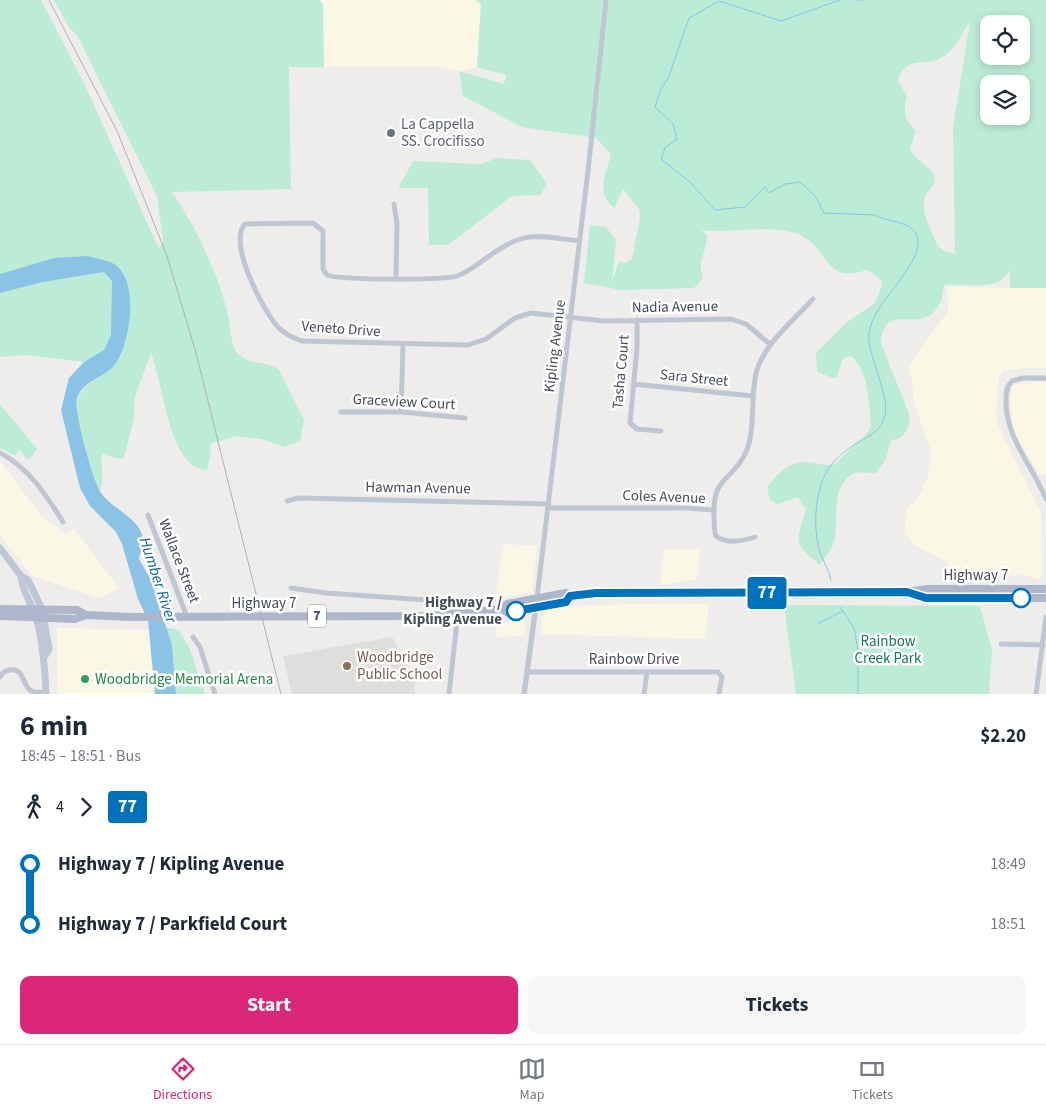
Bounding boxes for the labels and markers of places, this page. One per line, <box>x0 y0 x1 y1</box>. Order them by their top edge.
place label: La Cappella SS. Crocifisso <box>401 114 485 152</box>
marker: La Cappella SS. Crocifisso <box>385 127 397 139</box>
unlabelled marker <box>1011 588 1031 608</box>
place label: Highway 7 / Kipling Avenue <box>403 592 502 630</box>
marker: Highway 7 / Kipling Avenue <box>506 601 526 621</box>
place label: Woodbridge Public School <box>357 647 443 685</box>
marker: Woodbridge Public School <box>341 660 353 672</box>
place label: Woodbridge Memorial Arena <box>95 669 273 690</box>
marker: Woodbridge Memorial Arena <box>79 673 91 685</box>

